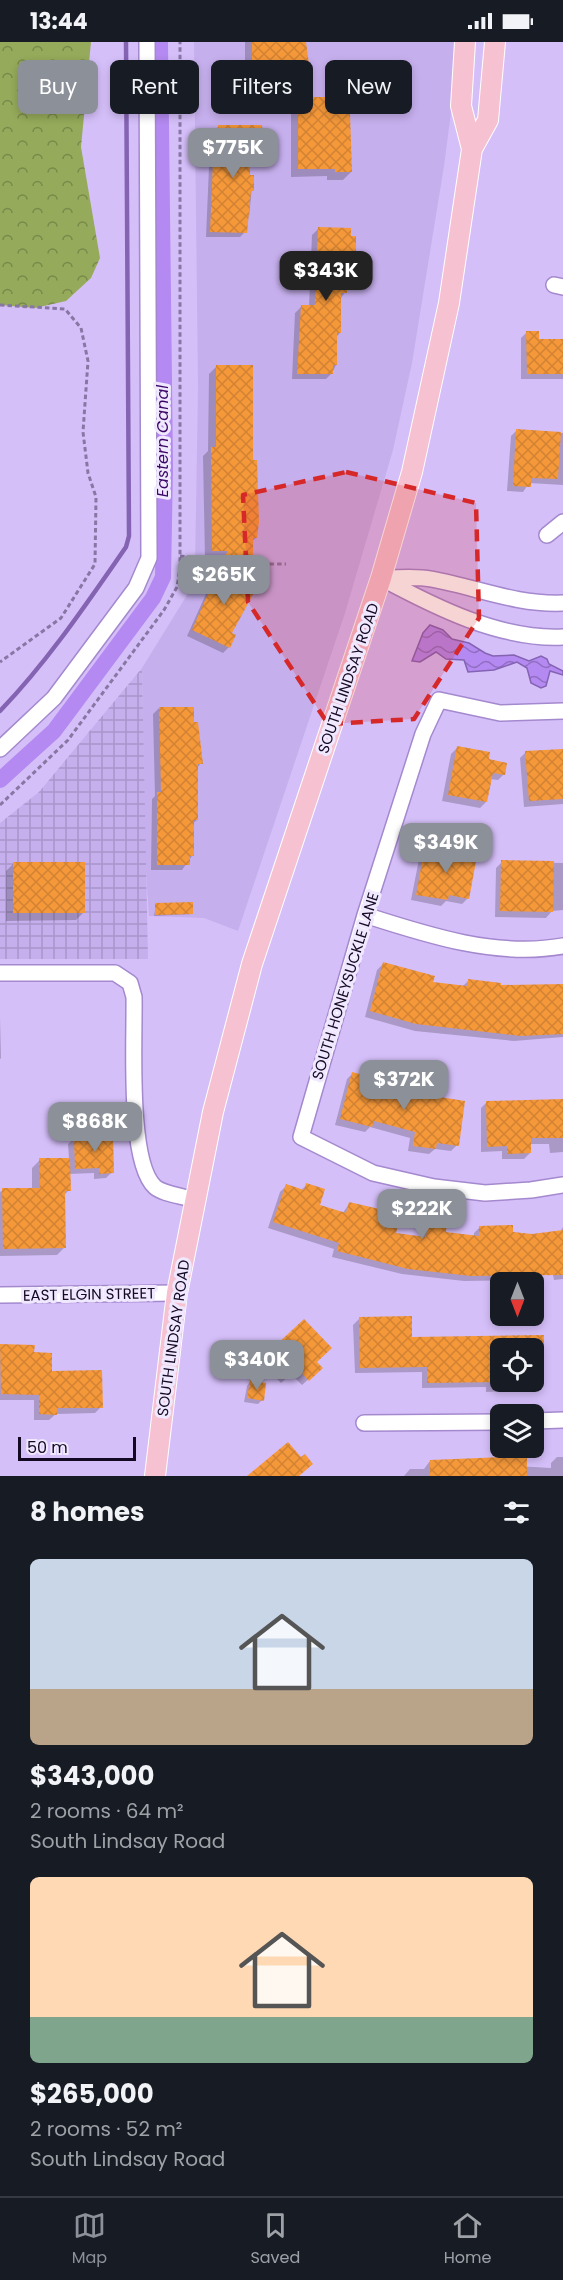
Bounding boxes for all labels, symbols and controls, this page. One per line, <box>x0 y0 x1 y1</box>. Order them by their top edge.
text: 13:44 <box>30 6 88 37</box>
chip: Buy <box>18 60 98 114</box>
chip: Rent <box>110 60 199 114</box>
chip: Filters <box>211 60 313 114</box>
chip: New <box>325 60 412 114</box>
pin: $775K <box>191 128 275 179</box>
text: $775K <box>202 133 264 161</box>
pin: $343K <box>284 251 368 302</box>
text: $343K <box>294 256 358 284</box>
water label: Eastern Canal <box>151 385 174 497</box>
pin: $265K <box>182 555 266 606</box>
text: $265K <box>192 560 256 588</box>
street label: SOUTH LINDSAY ROAD <box>312 600 384 756</box>
pin: $349K <box>404 823 488 874</box>
text: $349K <box>413 828 479 856</box>
street label: SOUTH HONEYSUCKLE LANE <box>306 890 384 1082</box>
pin: $372K <box>362 1060 446 1111</box>
text: $372K <box>373 1065 435 1093</box>
pin: $868K <box>53 1102 137 1153</box>
text: $868K <box>62 1107 128 1135</box>
pin: $222K <box>380 1189 464 1240</box>
text: $222K <box>391 1194 453 1222</box>
street label: SOUTH LINDSAY ROAD <box>152 1258 194 1418</box>
north arrow <box>490 1272 544 1326</box>
map controls <box>490 1272 544 1458</box>
street label: EAST ELGIN STREET <box>23 1282 155 1306</box>
button: locate <box>490 1338 544 1392</box>
pin: $340K <box>215 1340 299 1391</box>
text: $340K <box>224 1345 290 1373</box>
button: layers <box>490 1404 544 1458</box>
scale bar <box>18 1434 136 1462</box>
text: 50 m <box>27 1436 68 1459</box>
text: 8 homes <box>30 1494 145 1530</box>
icon: filters <box>500 1496 533 1529</box>
icon: home <box>228 1598 336 1706</box>
text: $343,000 <box>30 1758 155 1794</box>
text: 2 rooms · 64 m² <box>30 1797 184 1825</box>
text: South Lindsay Road <box>30 1827 225 1855</box>
icon: home <box>228 1916 336 2024</box>
text: $265,000 <box>30 2076 154 2112</box>
text: 2 rooms · 52 m² <box>30 2115 182 2143</box>
text: South Lindsay Road <box>30 2145 225 2173</box>
tab: Map <box>72 2209 107 2270</box>
tab: Saved <box>250 2209 300 2270</box>
tab: Home <box>444 2209 491 2270</box>

